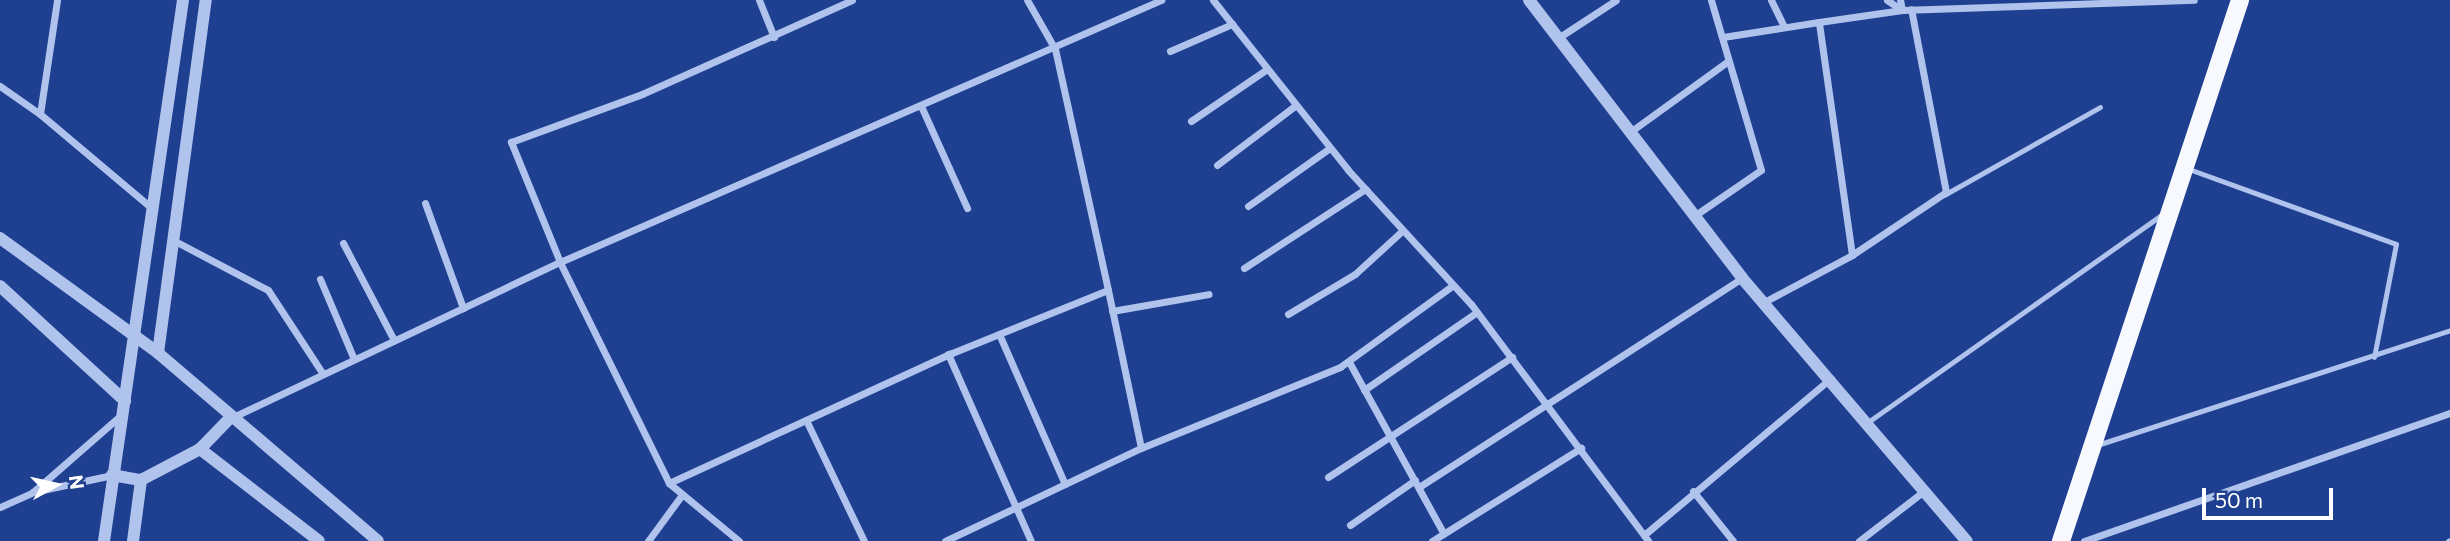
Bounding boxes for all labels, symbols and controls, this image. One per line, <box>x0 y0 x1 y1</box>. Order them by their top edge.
north arrow <box>21 450 91 520</box>
text: N <box>65 473 90 491</box>
scale bar <box>2205 475 2336 518</box>
text: 50 m <box>2215 487 2263 512</box>

